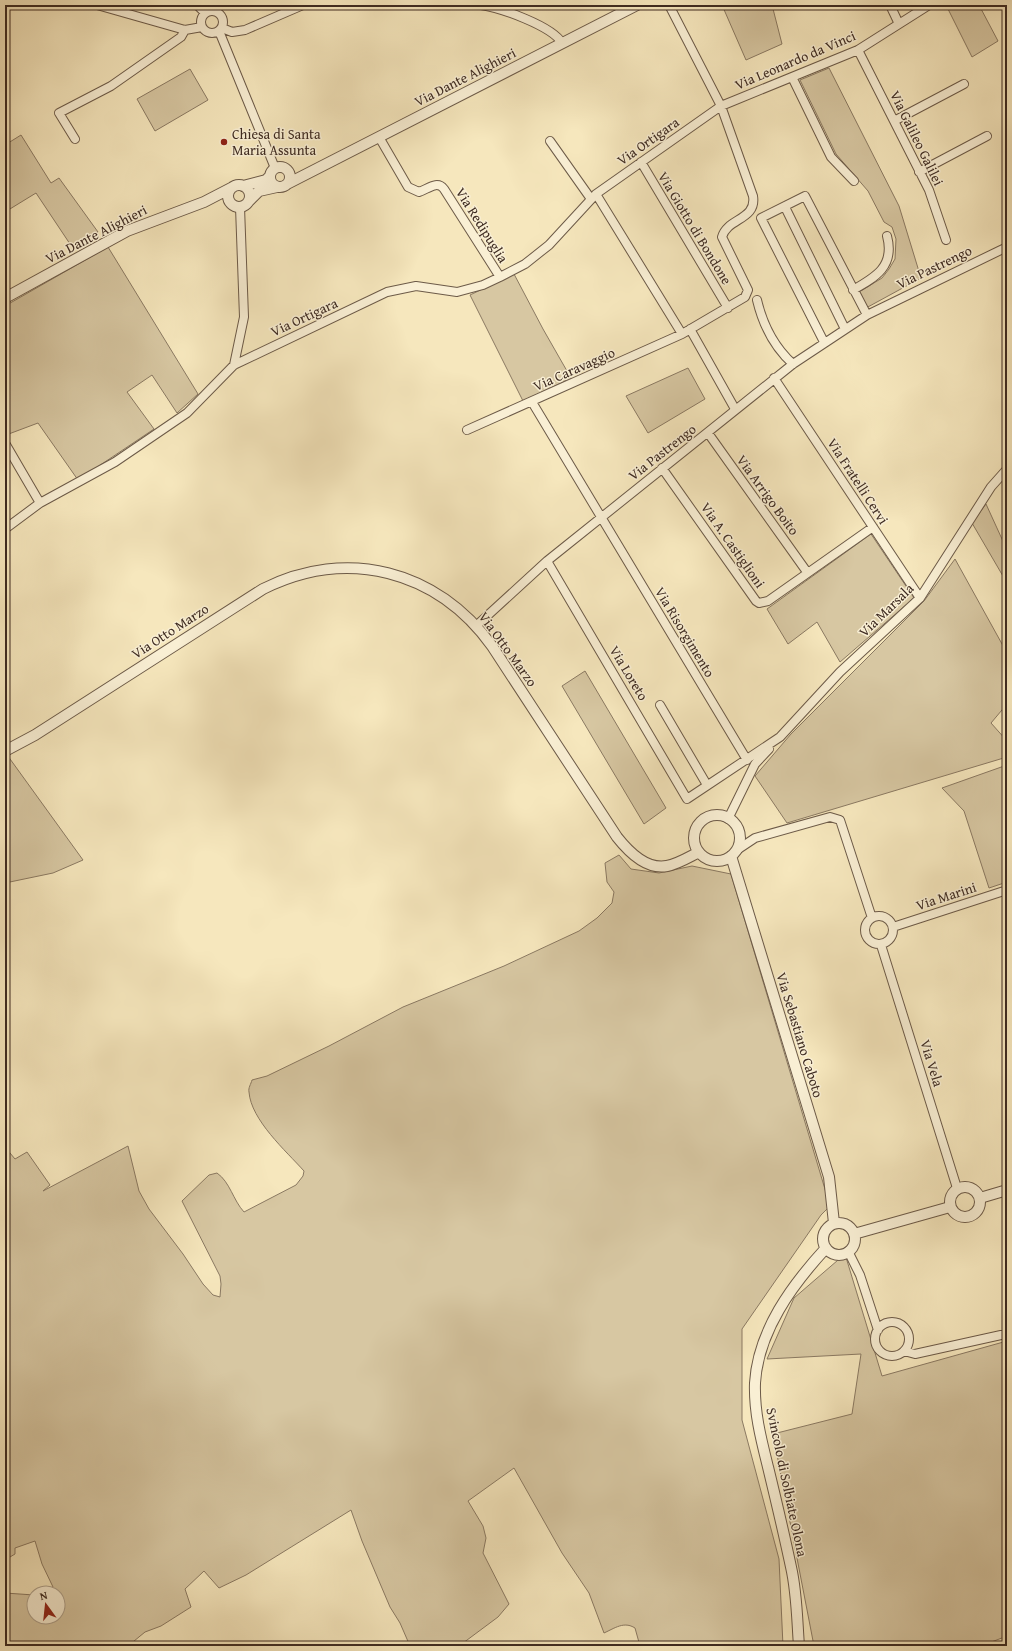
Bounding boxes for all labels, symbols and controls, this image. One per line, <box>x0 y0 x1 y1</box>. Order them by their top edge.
street label: Via Leonardo da Vinci <box>732 25 859 94</box>
street label: Via Dante Alighieri <box>411 43 519 111</box>
street label: Via Galileo Galilei <box>885 87 949 189</box>
street label: Via Ortigara <box>613 112 683 170</box>
place label: Chiesa di Santa Maria Assunta <box>232 124 321 160</box>
marker: Chiesa di Santa Maria Assunta <box>219 137 229 147</box>
street label: Via Giotto di Bondone <box>653 168 737 289</box>
street label: Via Redipuglia <box>451 183 513 267</box>
street label: Via Dante Alighieri <box>42 200 150 268</box>
street label: Via Pastrengo <box>893 240 975 294</box>
street label: Via Ortigara <box>267 293 341 341</box>
street label: Via Caravaggio <box>530 342 618 396</box>
street label: Via Pastrengo <box>624 419 700 485</box>
street label: Via Fratelli Cervi <box>823 434 893 528</box>
street label: Via Arrigo Boito <box>732 451 804 539</box>
street label: Via A. Castiglioni <box>696 498 770 592</box>
street label: Via Marsala <box>854 578 918 641</box>
street label: Via Risorgimento <box>650 583 720 681</box>
street label: Via Otto Marzo <box>127 599 213 663</box>
street label: Via Otto Marzo <box>474 607 542 691</box>
street label: Via Loreto <box>605 642 653 704</box>
street label: Via Marini <box>913 877 979 915</box>
street label: Via Sebastiano Caboto <box>771 970 829 1100</box>
street label: Via Vela <box>915 1037 949 1089</box>
street label: Svincolo di Solbiate Olona <box>761 1406 813 1559</box>
north arrow <box>26 1585 66 1625</box>
text: N <box>38 1586 50 1604</box>

